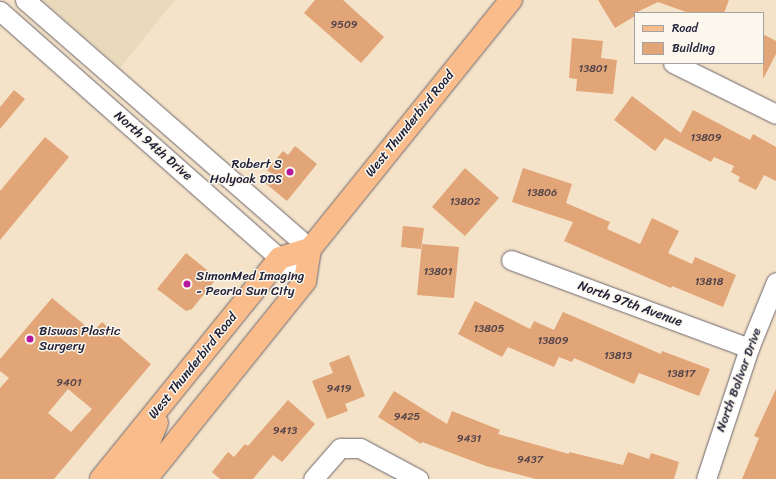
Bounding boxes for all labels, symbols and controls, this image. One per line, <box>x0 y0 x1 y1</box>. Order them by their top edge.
legend <box>634 12 764 64</box>
text: Road <box>672 17 698 39</box>
house number: 9509 <box>330 18 358 32</box>
text: Building <box>672 37 715 59</box>
house number: 13801 <box>578 62 608 76</box>
street label: West Thunderbird Road <box>362 68 458 180</box>
street label: North 94th Drive <box>111 108 195 184</box>
house number: 13809 <box>690 131 722 145</box>
place label: Robert S Holyoak DDS <box>210 157 282 188</box>
marker: Robert S Holyoak DDS <box>285 167 295 177</box>
house number: 13806 <box>527 186 557 200</box>
house number: 13802 <box>450 195 480 209</box>
house number: 13801 <box>423 265 453 279</box>
place label: SimonMed Imaging - Peoria Sun City <box>196 269 304 300</box>
house number: 13818 <box>695 275 723 289</box>
marker: SimonMed Imaging - Peoria Sun City <box>181 278 193 290</box>
street label: North 97th Avenue <box>576 278 684 330</box>
street label: West Thunderbird Road <box>145 310 241 422</box>
house number: 13805 <box>473 322 505 336</box>
place label: Biswas Plastic Surgery <box>39 324 120 355</box>
street label: North Bolivar Drive <box>713 326 765 434</box>
marker: Biswas Plastic Surgery <box>24 333 36 345</box>
house number: 13809 <box>537 334 569 348</box>
house number: 13813 <box>604 349 632 363</box>
house number: 13817 <box>667 367 695 381</box>
house number: 9401 <box>56 376 82 390</box>
house number: 9419 <box>326 382 352 396</box>
house number: 9425 <box>394 410 420 424</box>
house number: 9413 <box>273 424 297 438</box>
house number: 9431 <box>457 432 481 446</box>
house number: 9437 <box>517 453 543 467</box>

